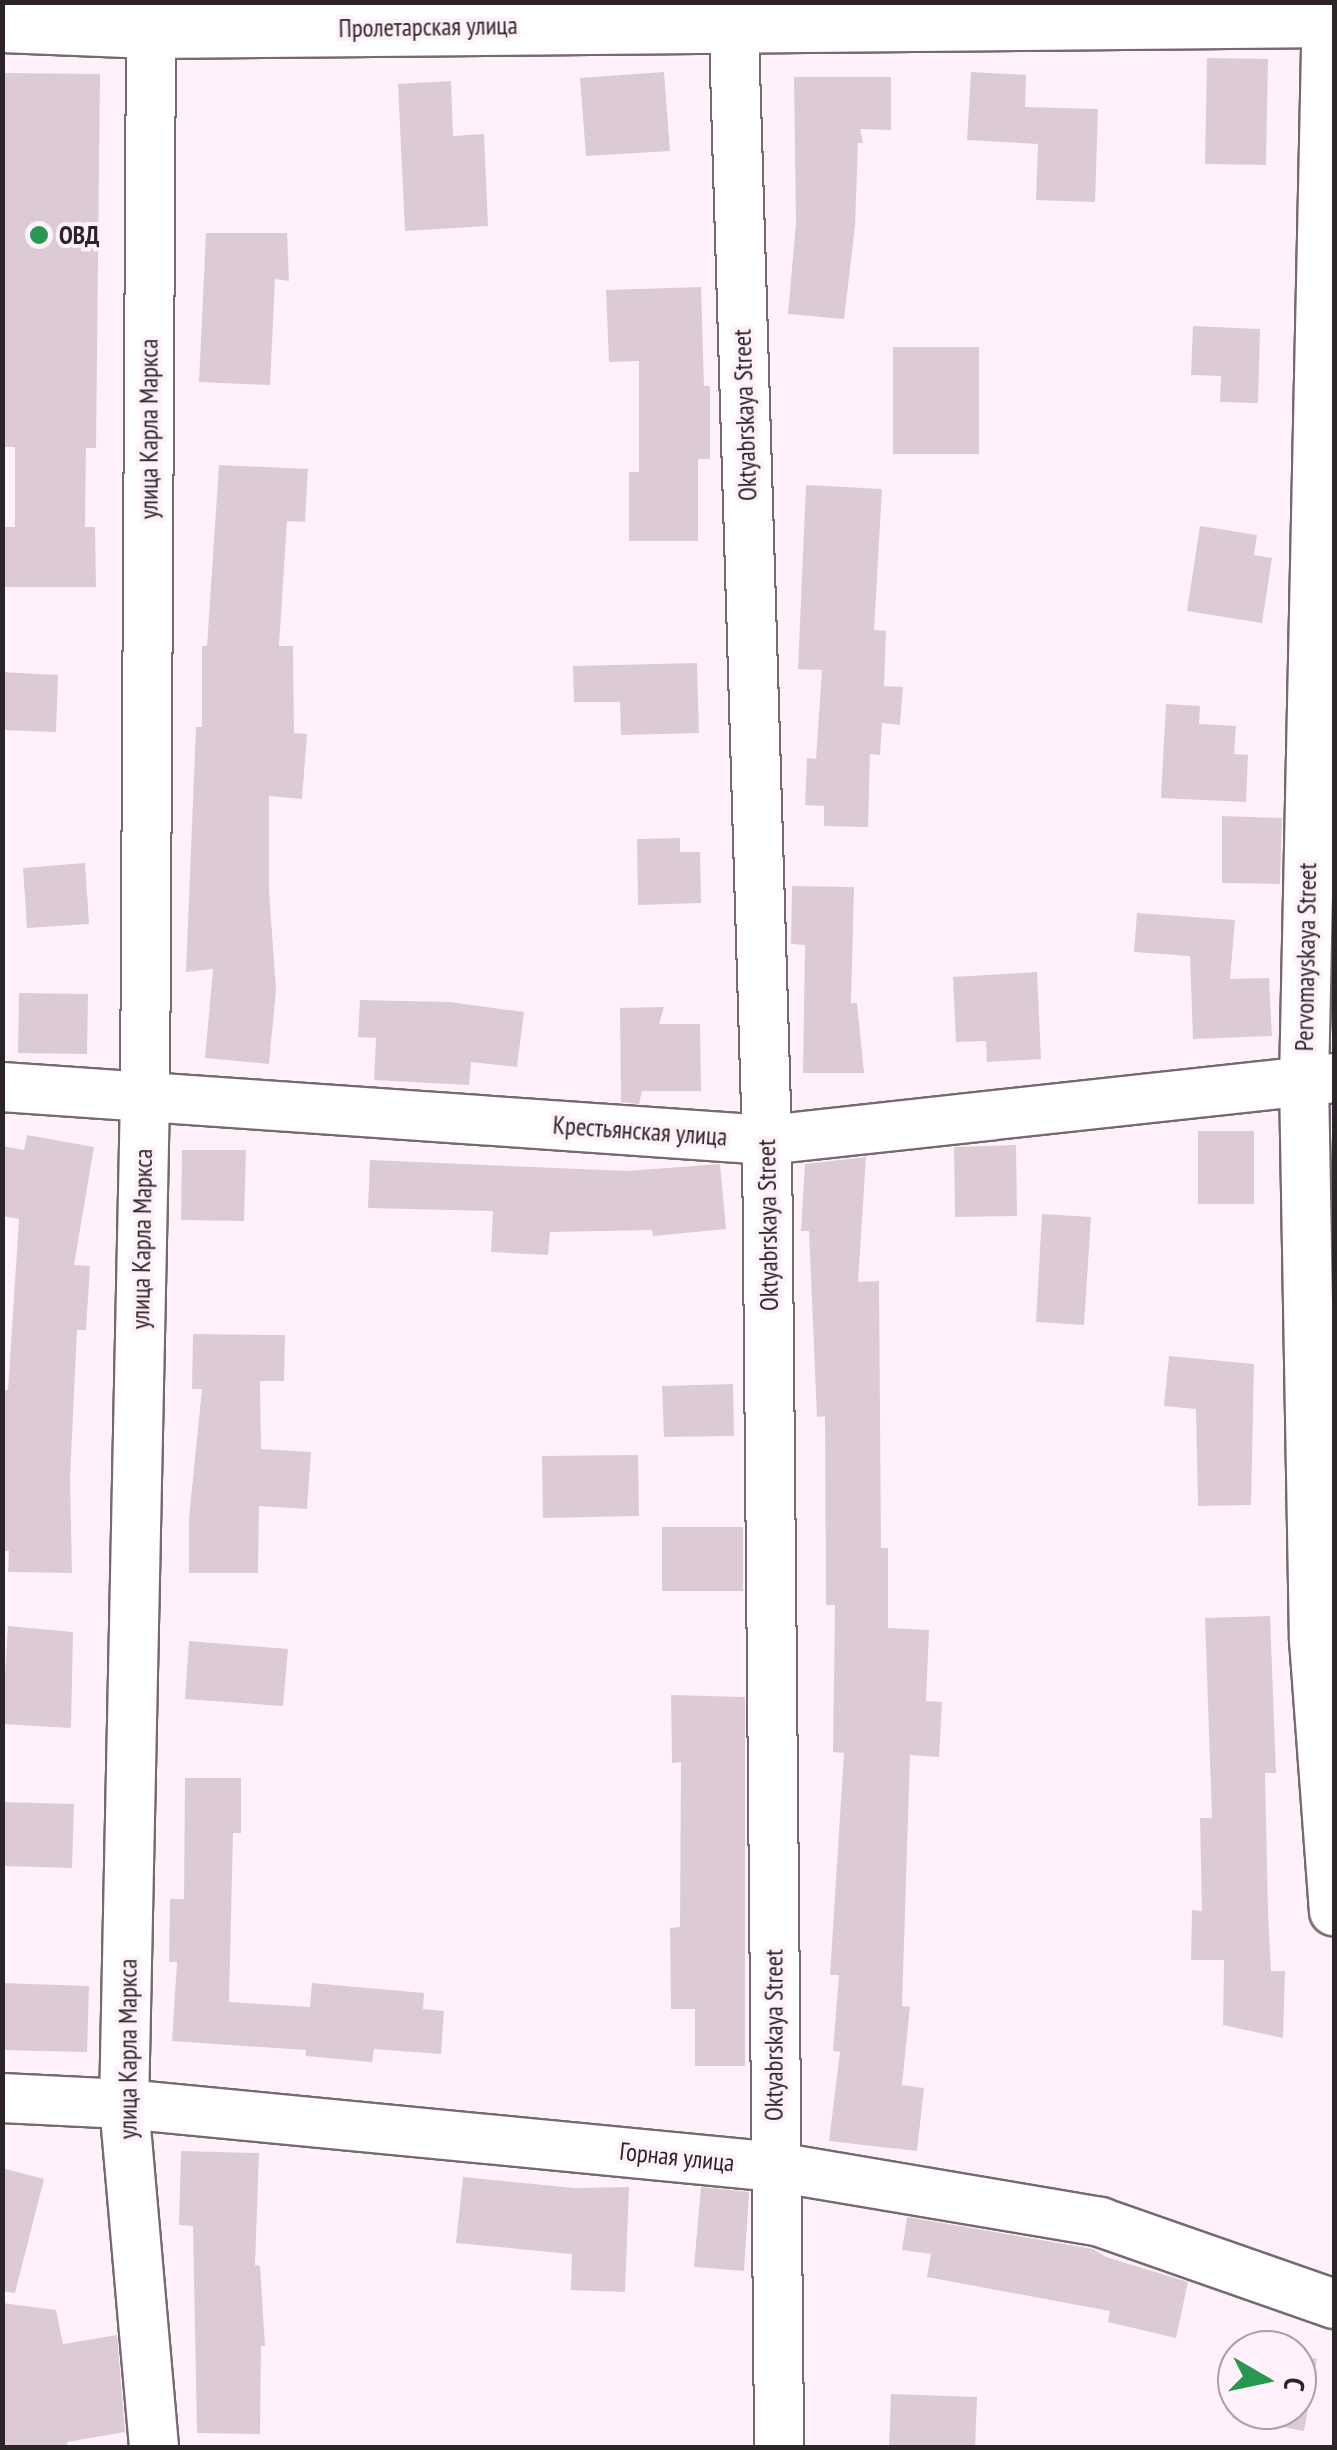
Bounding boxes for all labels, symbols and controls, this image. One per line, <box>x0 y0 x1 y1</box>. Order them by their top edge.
street label: Пролетарская улица <box>338 10 518 44</box>
place label: ОВД <box>59 220 99 250</box>
marker: ОВД <box>28 224 50 246</box>
street label: Oktyabrskaya Street <box>727 329 763 501</box>
street label: улица Карла Маркса <box>134 339 164 519</box>
street label: Pervomayskaya Street <box>1289 863 1323 1051</box>
street label: Крестьянская улица <box>552 1110 728 1152</box>
street label: Oktyabrskaya Street <box>752 1139 784 1311</box>
street label: улица Карла Маркса <box>125 1149 159 1329</box>
street label: Oktyabrskaya Street <box>759 1949 789 2121</box>
street label: улица Карла Маркса <box>113 1959 143 2139</box>
street label: Горная улица <box>618 2136 736 2178</box>
north arrow <box>1217 2330 1317 2430</box>
text: С <box>1276 2375 1314 2394</box>

